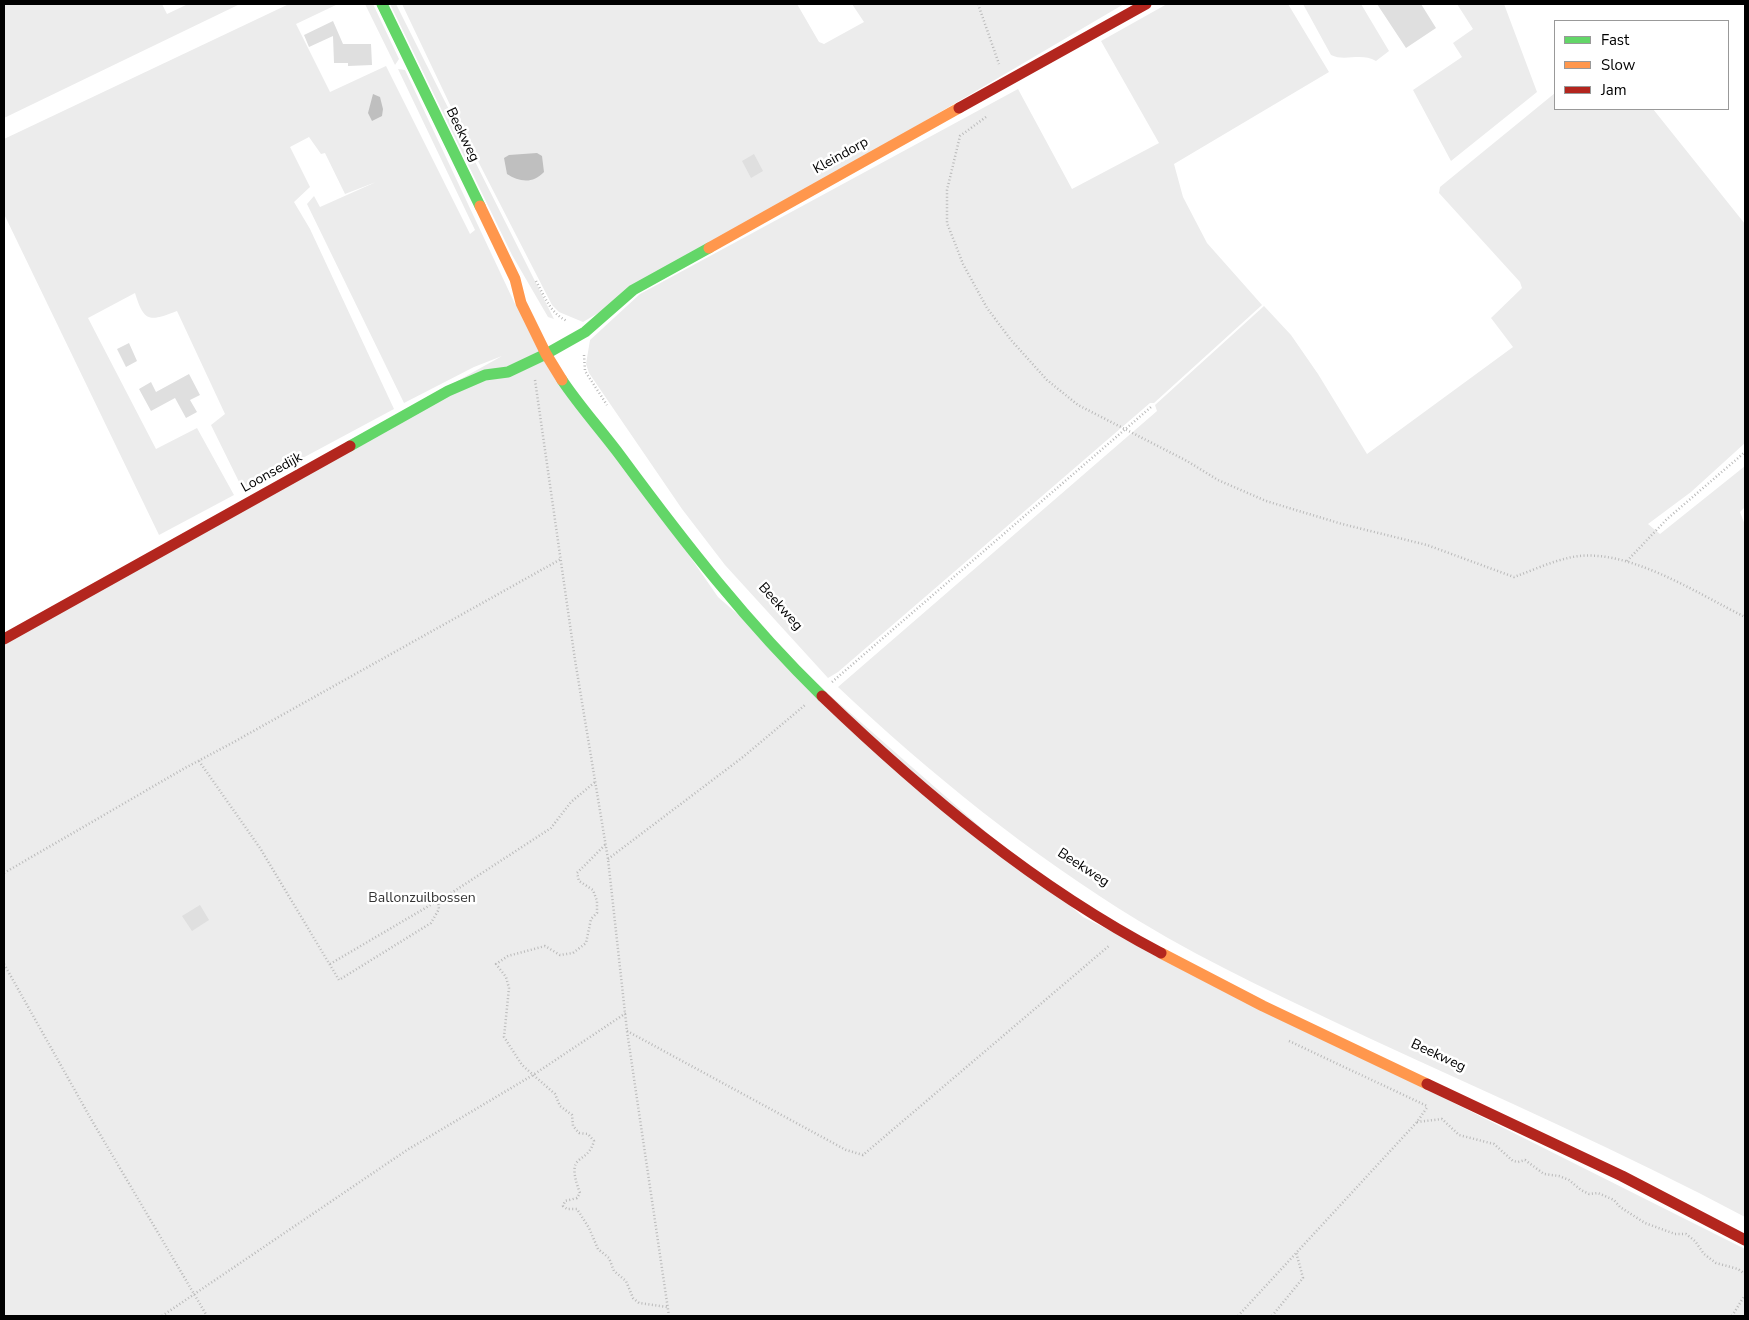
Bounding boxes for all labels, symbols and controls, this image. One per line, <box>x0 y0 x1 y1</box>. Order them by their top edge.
legend <box>1554 20 1729 110</box>
text: Fast <box>1601 30 1629 50</box>
text: Slow <box>1601 55 1635 75</box>
text: Jam <box>1601 80 1627 100</box>
street label: Beekweg <box>442 105 482 165</box>
street label: Kleindorp <box>810 134 872 178</box>
street label: Loonsedijk <box>239 449 305 497</box>
street label: Beekweg <box>754 580 806 634</box>
street label: Beekweg <box>1054 845 1112 891</box>
park label: Ballonzuilbossen <box>368 891 476 907</box>
street label: Beekweg <box>1408 1036 1468 1076</box>

